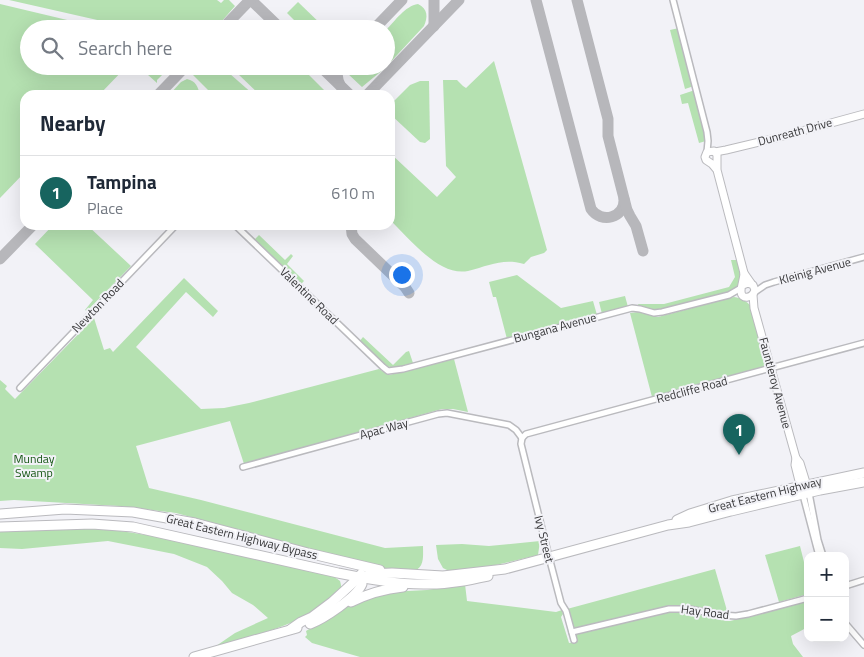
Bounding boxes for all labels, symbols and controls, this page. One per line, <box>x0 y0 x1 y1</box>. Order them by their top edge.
search box <box>20 20 395 75</box>
text: Search here <box>78 33 172 62</box>
icon: search <box>38 34 66 62</box>
text: Nearby <box>40 107 105 139</box>
street label: Dunreath Drive <box>756 112 834 151</box>
text: Tampina <box>87 167 157 196</box>
text: 1 <box>52 181 60 205</box>
text: 610 m <box>331 181 375 205</box>
text: Place <box>87 196 123 220</box>
street label: Kleinig Avenue <box>777 252 853 289</box>
street label: Valentine Road <box>275 262 343 329</box>
your location <box>389 262 415 288</box>
street label: Newton Road <box>67 274 128 337</box>
street label: Bungana Avenue <box>511 307 598 348</box>
street label: Fauntleroy Avenue <box>754 335 797 431</box>
street label: Redcliffe Road <box>654 371 730 408</box>
street label: Apac Way <box>357 413 410 444</box>
pin: 1 <box>723 414 755 455</box>
park label: Munday Swamp <box>14 449 55 482</box>
street label: Great Eastern Highway <box>706 471 824 518</box>
street label: Great Eastern Highway Bypass <box>164 508 320 565</box>
street label: Ivy Street <box>529 513 560 565</box>
map controls <box>804 552 849 642</box>
button: + <box>804 552 849 597</box>
button: − <box>804 597 849 642</box>
street label: Hay Road <box>680 599 730 624</box>

